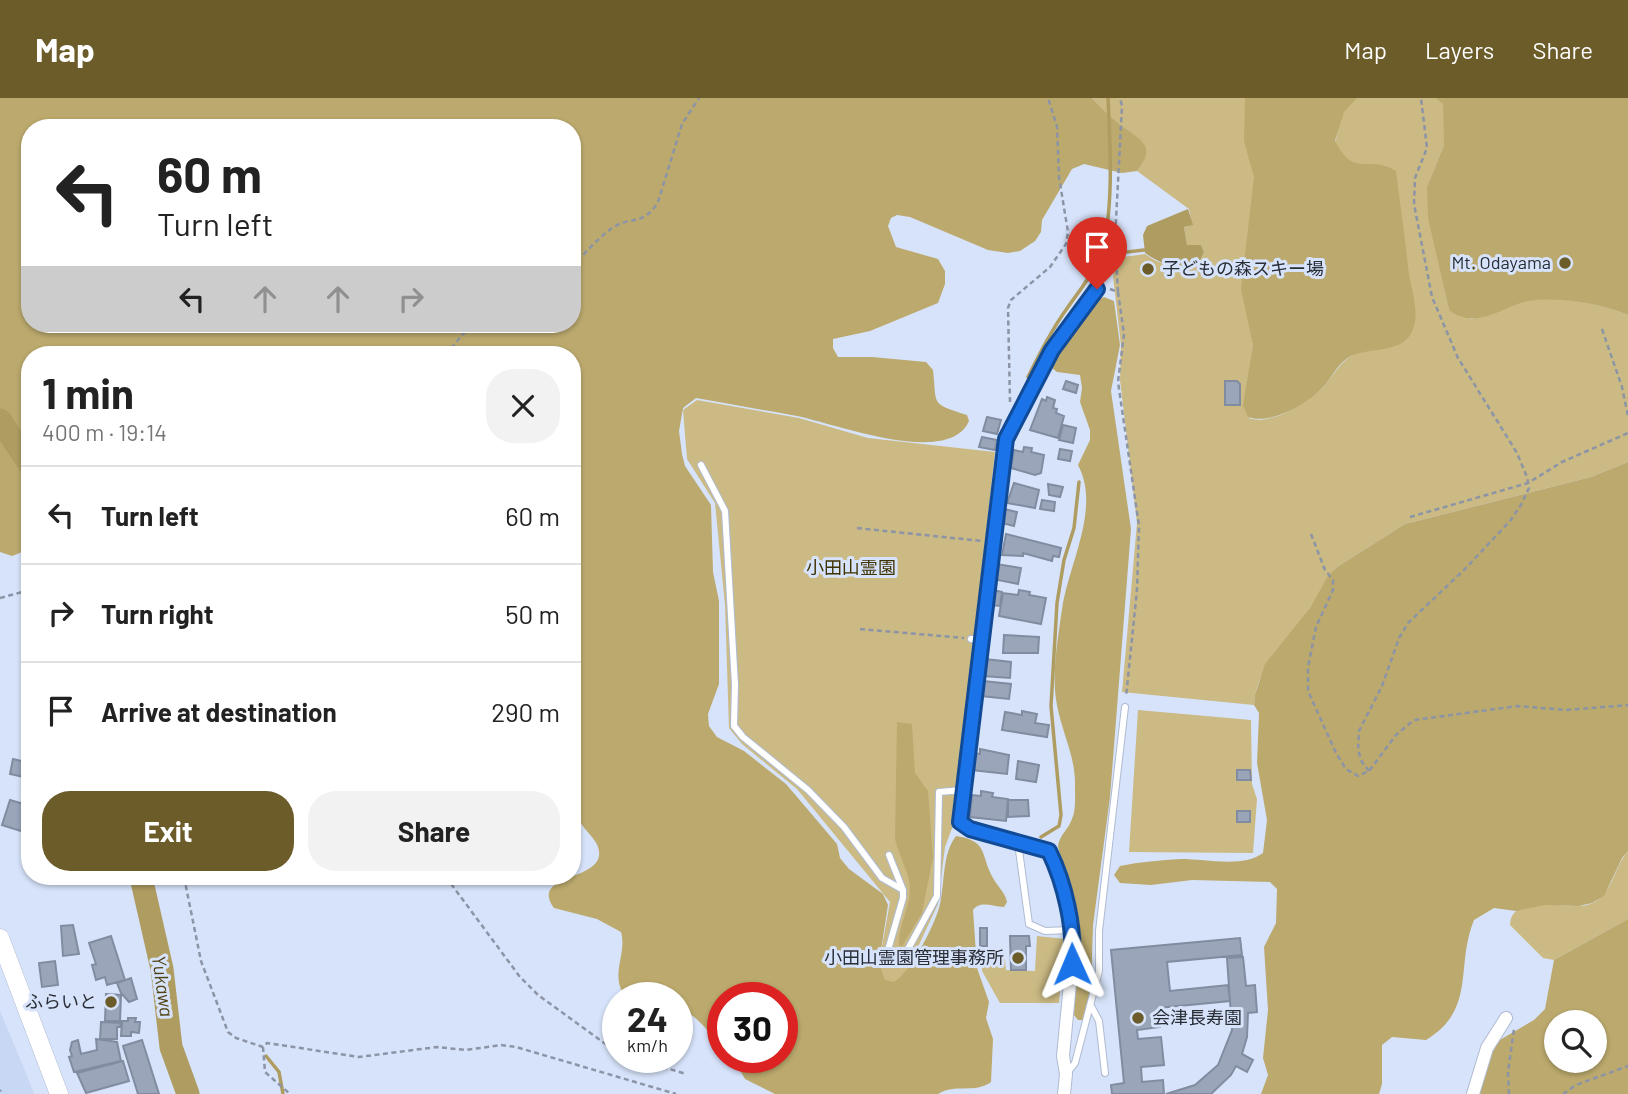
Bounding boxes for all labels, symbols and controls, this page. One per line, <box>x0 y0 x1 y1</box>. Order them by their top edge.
text: Map <box>35 29 95 69</box>
text: Map <box>1344 35 1387 64</box>
text: Layers <box>1425 35 1494 64</box>
text: Share <box>1532 35 1593 64</box>
text: 60 m <box>157 144 262 203</box>
icon: left <box>42 147 133 238</box>
text: Turn left <box>157 204 274 242</box>
pin <box>1067 217 1127 289</box>
icon: arrive <box>1078 228 1116 266</box>
place label: Mt. Odayama <box>1451 251 1551 273</box>
marker: Mt. Odayama <box>1557 255 1573 271</box>
place label: 子どもの森スキー場 <box>1162 257 1324 279</box>
marker: 子どもの森スキー場 <box>1140 261 1156 277</box>
icon: left <box>173 280 211 318</box>
icon: ahead <box>246 280 284 318</box>
icon: ahead <box>319 280 357 318</box>
icon: right <box>392 280 430 318</box>
text: 1 min <box>42 367 134 417</box>
button: close <box>486 369 560 443</box>
text: 400 m · 19:14 <box>42 418 167 446</box>
icon: left <box>42 496 80 534</box>
text: Turn left <box>101 500 199 531</box>
text: 60 m <box>505 500 560 531</box>
park label: 小田山霊園 <box>806 556 896 578</box>
icon: right <box>42 594 80 632</box>
text: Turn right <box>101 598 214 629</box>
text: 50 m <box>505 598 560 629</box>
icon: arrive <box>42 692 80 730</box>
text: Arrive at destination <box>101 696 337 727</box>
text: 290 m <box>491 696 560 727</box>
button: Exit <box>42 791 294 871</box>
button: Share <box>308 791 560 871</box>
position arrow <box>1035 927 1109 1001</box>
place label: 小田山霊園管理事務所 <box>824 946 1004 968</box>
marker: 小田山霊園管理事務所 <box>1010 950 1026 966</box>
water label: Yukawa <box>148 954 179 1018</box>
speed limit sign: 30 <box>707 982 798 1073</box>
place label: ふらいと <box>25 990 97 1012</box>
marker: ふらいと <box>103 994 119 1010</box>
text: 24 <box>627 997 668 1039</box>
place label: 会津長寿園 <box>1152 1006 1242 1028</box>
marker: 会津長寿園 <box>1130 1010 1146 1026</box>
map controls <box>1544 1010 1607 1073</box>
button: search <box>1544 1010 1607 1073</box>
text: km/h <box>627 1034 668 1056</box>

